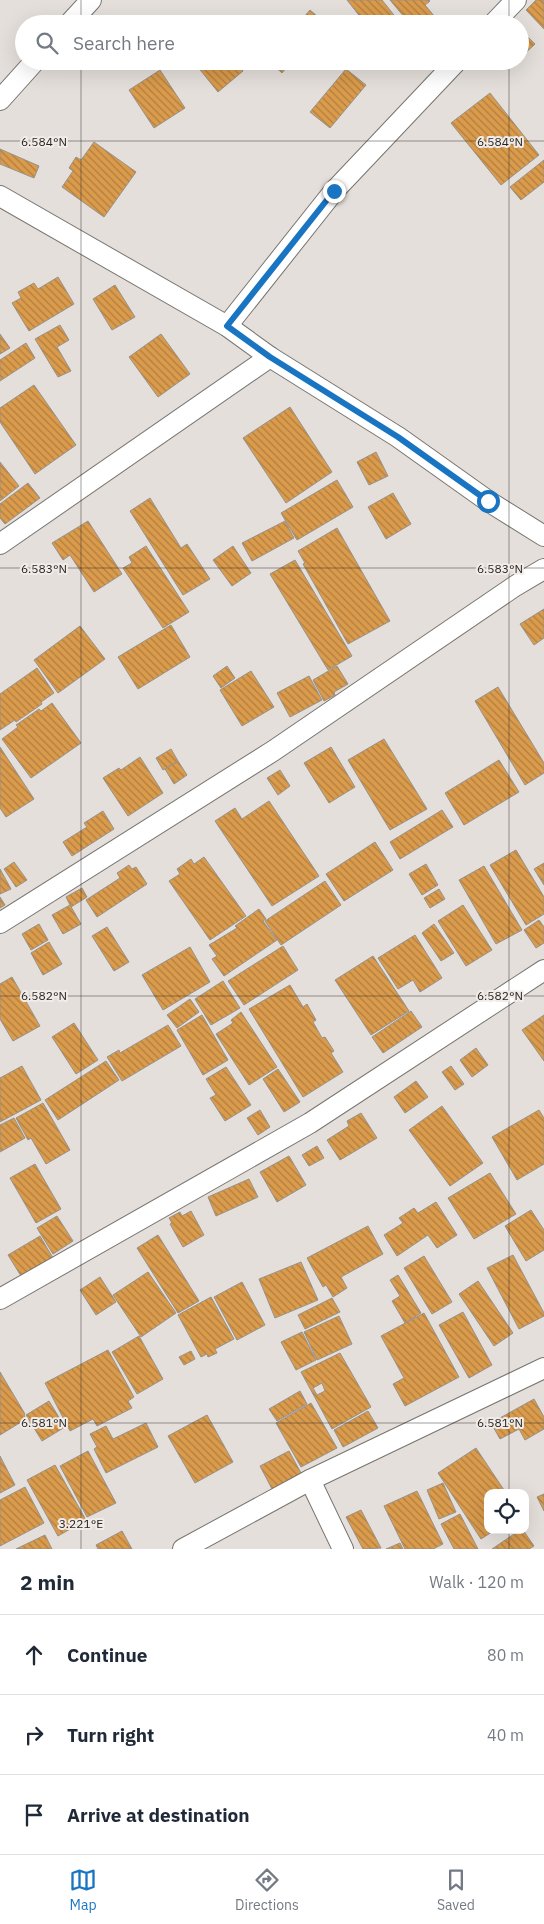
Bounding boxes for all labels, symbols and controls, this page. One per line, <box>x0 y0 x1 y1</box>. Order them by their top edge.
search box <box>15 15 529 70</box>
icon: search <box>33 29 61 57</box>
text: Search here <box>73 31 175 55</box>
text: 6.584°N <box>21 134 67 149</box>
text: 6.584°N <box>477 134 523 149</box>
route end <box>323 180 346 203</box>
route start <box>477 490 500 513</box>
text: 6.583°N <box>21 561 67 576</box>
text: 6.583°N <box>477 561 523 576</box>
text: 6.582°N <box>21 988 67 1003</box>
text: 6.582°N <box>477 988 523 1003</box>
text: 6.581°N <box>21 1415 67 1430</box>
text: 6.581°N <box>477 1415 523 1430</box>
map controls <box>484 1489 529 1534</box>
button: locate <box>484 1489 529 1534</box>
text: 3.221°E <box>59 1516 103 1531</box>
text: 2 min <box>20 1568 75 1596</box>
text: Walk · 120 m <box>429 1572 524 1592</box>
icon: ahead <box>20 1641 48 1669</box>
text: Continue <box>67 1643 147 1667</box>
text: 80 m <box>487 1645 524 1665</box>
icon: right <box>20 1721 48 1749</box>
text: Turn right <box>67 1723 154 1747</box>
text: 40 m <box>487 1725 524 1745</box>
icon: arrive <box>20 1801 48 1829</box>
text: Arrive at destination <box>67 1803 250 1827</box>
tab: Map <box>69 1866 97 1914</box>
tab: Directions <box>235 1866 299 1914</box>
tab: Saved <box>437 1866 475 1914</box>

